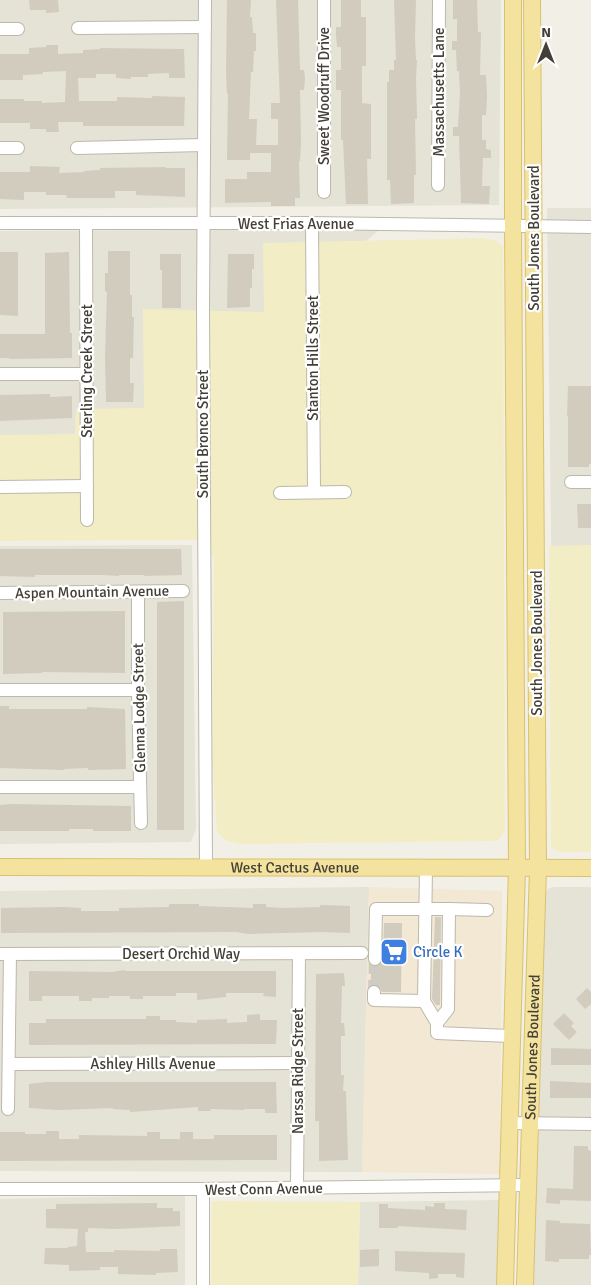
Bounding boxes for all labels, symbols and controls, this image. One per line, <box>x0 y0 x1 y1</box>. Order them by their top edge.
north arrow <box>521 20 571 70</box>
text: N <box>541 24 551 41</box>
street label: Sweet Woodruff Drive <box>315 27 333 165</box>
street label: Massachusetts Lane <box>430 27 448 157</box>
street label: South Jones Boulevard <box>525 165 543 311</box>
street label: West Frias Avenue <box>238 215 354 233</box>
street label: Stanton Hills Street <box>304 295 322 421</box>
street label: Sterling Creek Street <box>78 304 96 438</box>
street label: South Bronco Street <box>194 370 212 498</box>
street label: South Jones Boulevard <box>528 570 546 716</box>
street label: Aspen Mountain Avenue <box>15 582 169 602</box>
street label: Glenna Lodge Street <box>129 643 149 773</box>
street label: West Cactus Avenue <box>231 858 359 877</box>
supermarket icon: Circle K <box>379 937 409 967</box>
place label: Circle K <box>413 943 462 961</box>
street label: Desert Orchid Way <box>122 945 240 963</box>
street label: South Jones Boulevard <box>521 974 544 1120</box>
street label: Narssa Ridge Street <box>289 1008 307 1134</box>
street label: Ashley Hills Avenue <box>90 1055 216 1073</box>
street label: West Conn Avenue <box>205 1179 323 1199</box>

